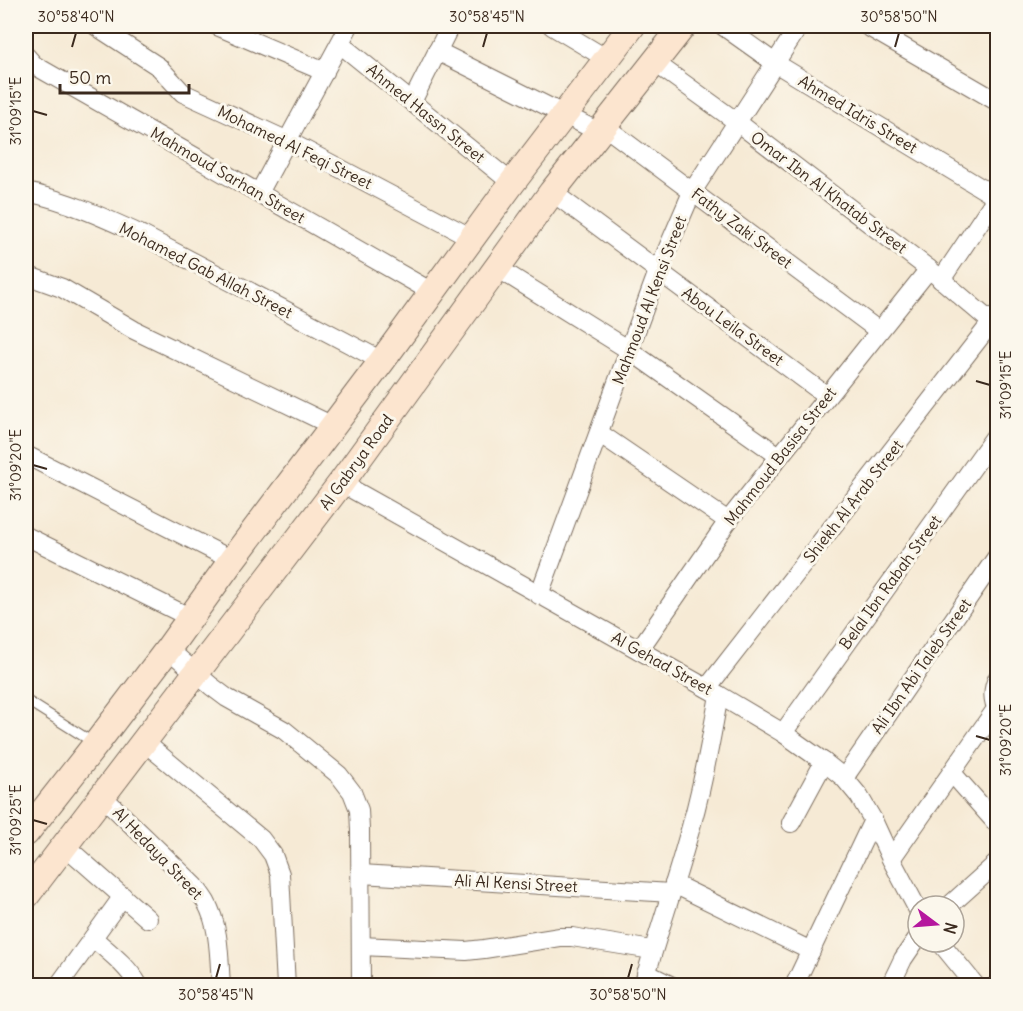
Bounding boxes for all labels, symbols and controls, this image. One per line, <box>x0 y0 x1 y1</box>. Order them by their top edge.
text: 30°58'40"N <box>37 7 115 26</box>
text: 30°58'45"N <box>449 7 525 26</box>
text: 30°58'50"N <box>860 7 938 26</box>
scale bar <box>60 57 189 95</box>
street label: Ahmed Hassn Street <box>363 59 490 167</box>
text: 50 m <box>69 66 111 89</box>
street label: Ahmed Idris Street <box>795 71 922 158</box>
text: 31°09'15"E <box>6 76 25 146</box>
street label: Mohamed Al Feqi Street <box>214 101 376 193</box>
street label: Mahmoud Sarhan Street <box>147 122 309 228</box>
street label: Omar Ibn Al Khatab Street <box>747 127 912 258</box>
street label: Fathy Zaki Street <box>688 184 797 273</box>
street label: Mahmoud Al Kensi Street <box>608 212 691 387</box>
street label: Mohamed Gab Allah Street <box>116 218 296 323</box>
street label: Abou Leila Street <box>678 282 788 370</box>
text: 31°09'15"E <box>996 350 1015 420</box>
street label: Mahmoud Basisa Street <box>720 382 841 529</box>
street label: Al Gabrya Road <box>315 410 397 514</box>
text: 31°09'20"E <box>6 428 25 501</box>
street label: Shiekh Al Arab Street <box>799 435 908 566</box>
street label: Belal Ibn Rabah Street <box>835 510 946 653</box>
street label: Ali Ibn Abi Taleb Street <box>867 594 976 738</box>
street label: Al Gehad Street <box>608 627 716 699</box>
text: 31°09'20"E <box>996 703 1015 776</box>
text: 31°09'25"E <box>6 784 25 856</box>
street label: Al Hedaya Street <box>109 803 208 904</box>
street label: Ali Al Kensi Street <box>454 870 579 896</box>
north arrow <box>906 894 966 954</box>
text: N <box>939 920 962 936</box>
text: 30°58'45"N <box>178 985 254 1004</box>
text: 30°58'50"N <box>589 985 667 1004</box>

